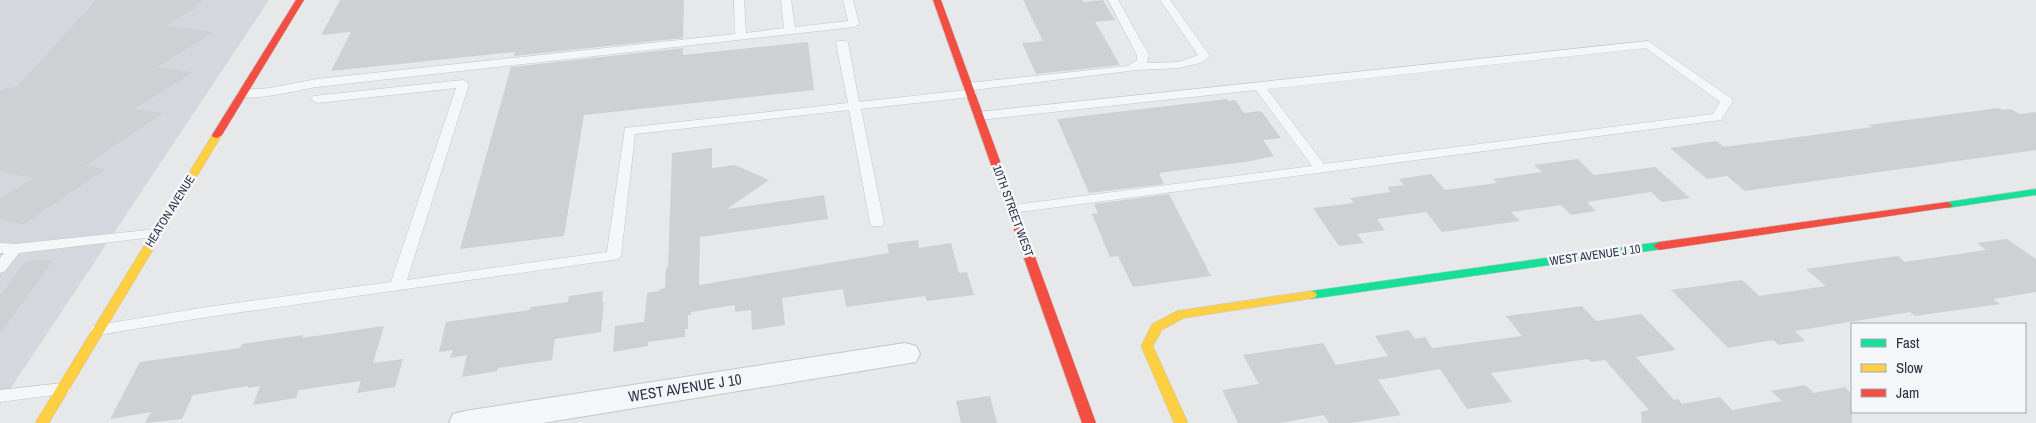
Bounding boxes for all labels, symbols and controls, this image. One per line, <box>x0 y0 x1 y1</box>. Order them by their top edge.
street label: 10TH STREET WEST <box>989 163 1037 259</box>
street label: HEATON AVENUE <box>141 172 199 250</box>
street label: WEST AVENUE J 10 <box>1549 241 1641 269</box>
legend <box>1851 323 2026 413</box>
text: Fast <box>1896 332 1920 353</box>
text: Slow <box>1896 357 1923 378</box>
street label: WEST AVENUE J 10 <box>627 368 743 407</box>
text: Jam <box>1896 382 1919 403</box>

